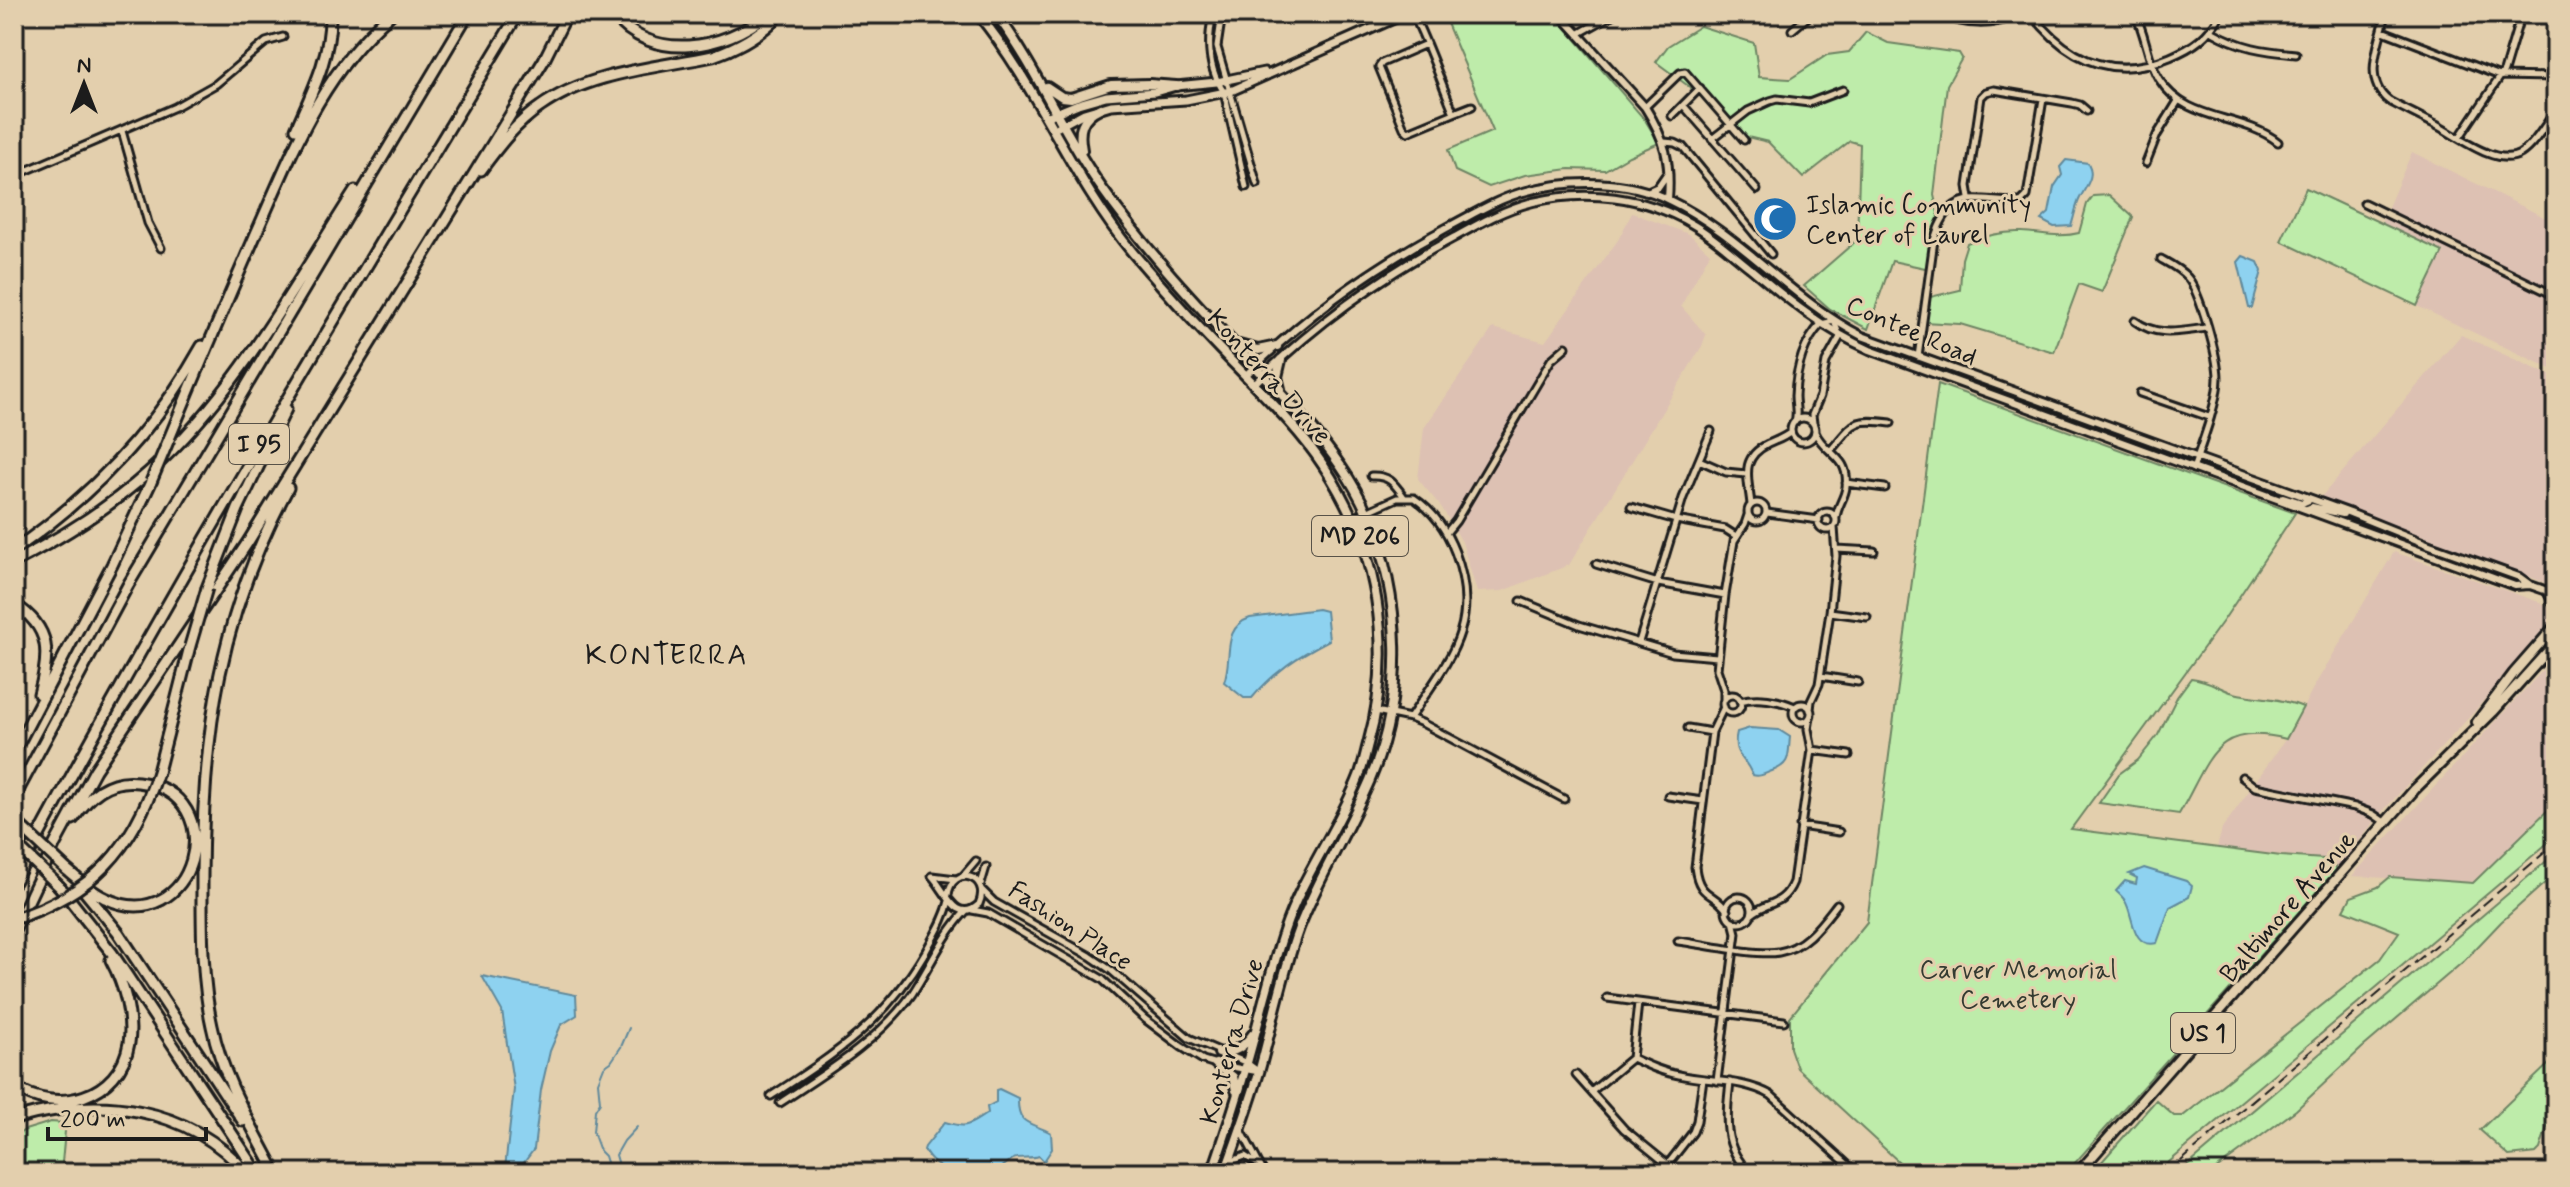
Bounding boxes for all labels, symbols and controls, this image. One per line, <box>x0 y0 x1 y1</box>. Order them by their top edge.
north arrow <box>44 44 124 124</box>
text: N <box>77 52 91 80</box>
place label: Islamic Community Center of Laurel <box>1806 189 2031 253</box>
mosque icon: Islamic Community Center of Laurel <box>1751 195 1799 243</box>
street label: Contee Road <box>1840 289 1982 375</box>
street label: Konterra Drive <box>1199 303 1338 452</box>
road number: I 95 <box>229 424 289 464</box>
road number: MD 206 <box>1312 516 1408 556</box>
district label: KONTERRA <box>585 636 749 675</box>
street label: Baltimore Avenue <box>2213 824 2364 991</box>
street label: Fashion Place <box>1001 874 1139 979</box>
park label: Carver Memorial Cemetery <box>1919 954 2117 1018</box>
street label: Konterra Drive <box>1193 955 1273 1128</box>
road number: US 1 <box>2171 1013 2235 1053</box>
scale bar <box>48 1091 206 1141</box>
text: 200 m <box>60 1105 126 1136</box>

